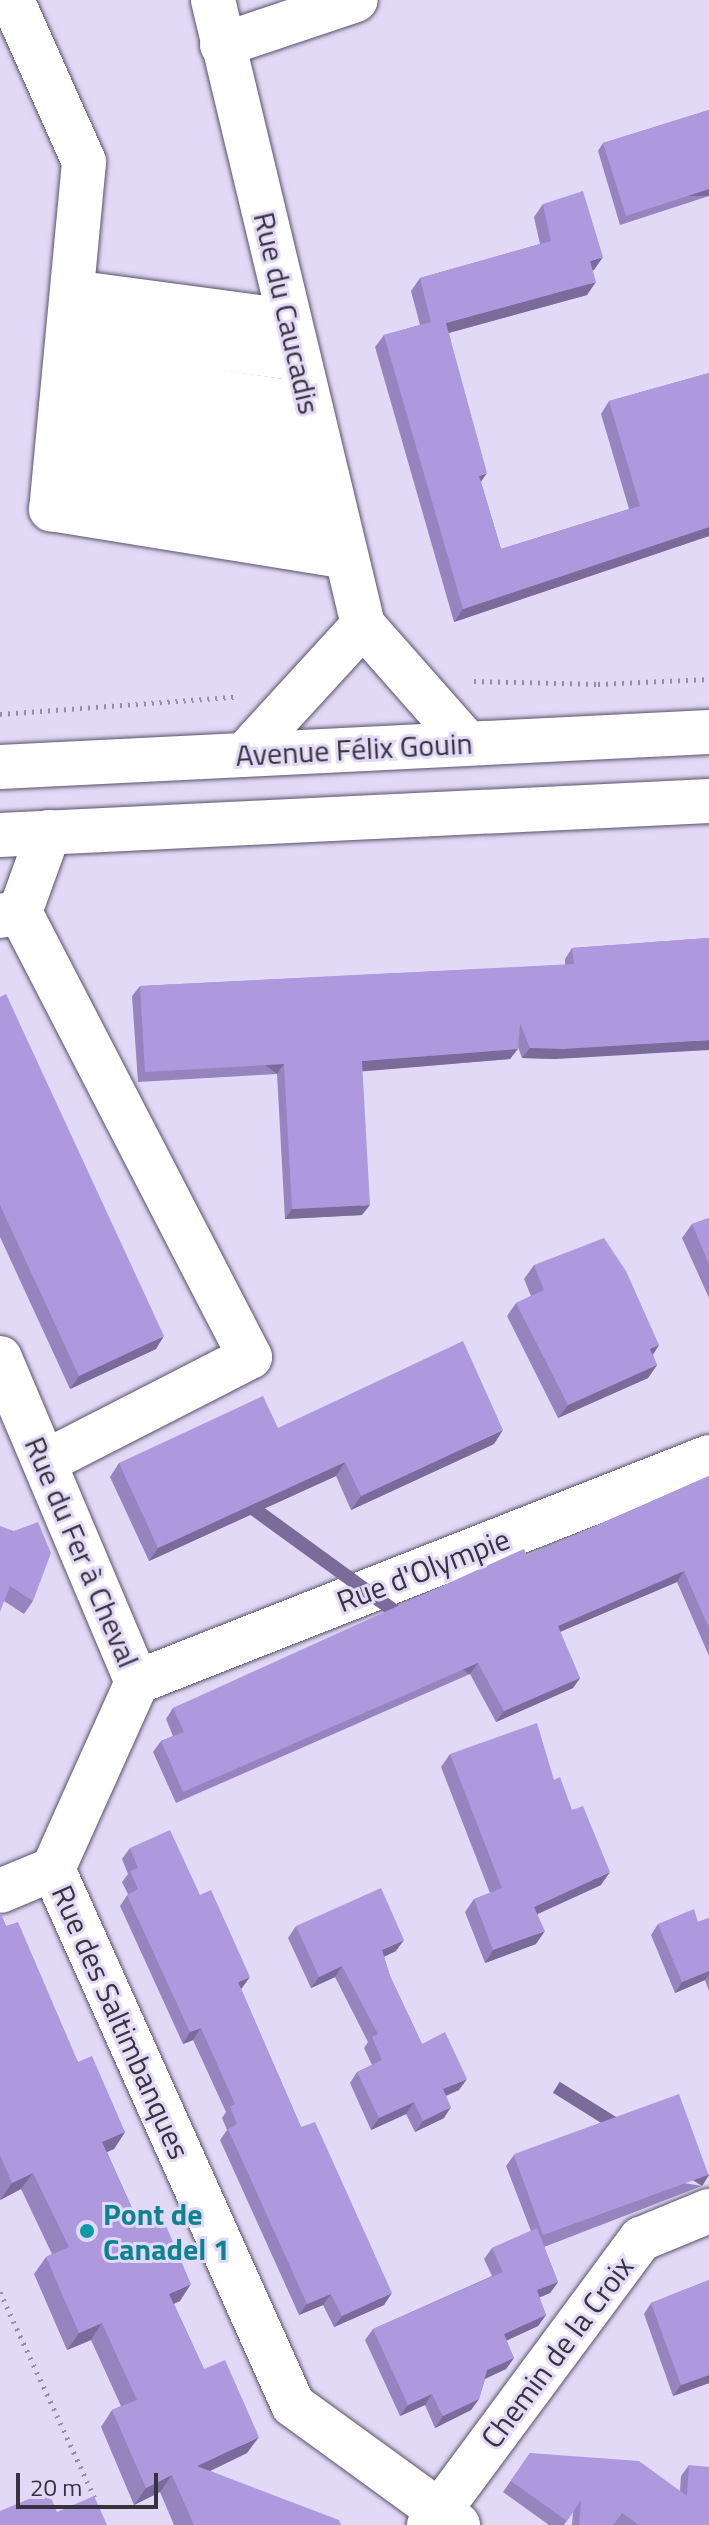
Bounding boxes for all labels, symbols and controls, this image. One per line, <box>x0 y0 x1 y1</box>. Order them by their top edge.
street label: Rue du Caucadis <box>246 208 328 418</box>
street label: Avenue Félix Gouin <box>235 725 473 773</box>
street label: Rue du Fer à Cheval <box>17 1431 147 1673</box>
street label: Rue d'Olympie <box>332 1521 514 1619</box>
street label: Rue des Saltimbanques <box>44 1880 198 2164</box>
place label: Pont de Canadel 1 <box>103 2196 230 2266</box>
marker: Pont de Canadel 1 <box>78 2222 96 2240</box>
street label: Chemin de la Croix <box>473 2249 641 2455</box>
scale bar <box>20 2457 162 2507</box>
text: 20 m <box>30 2469 82 2505</box>

